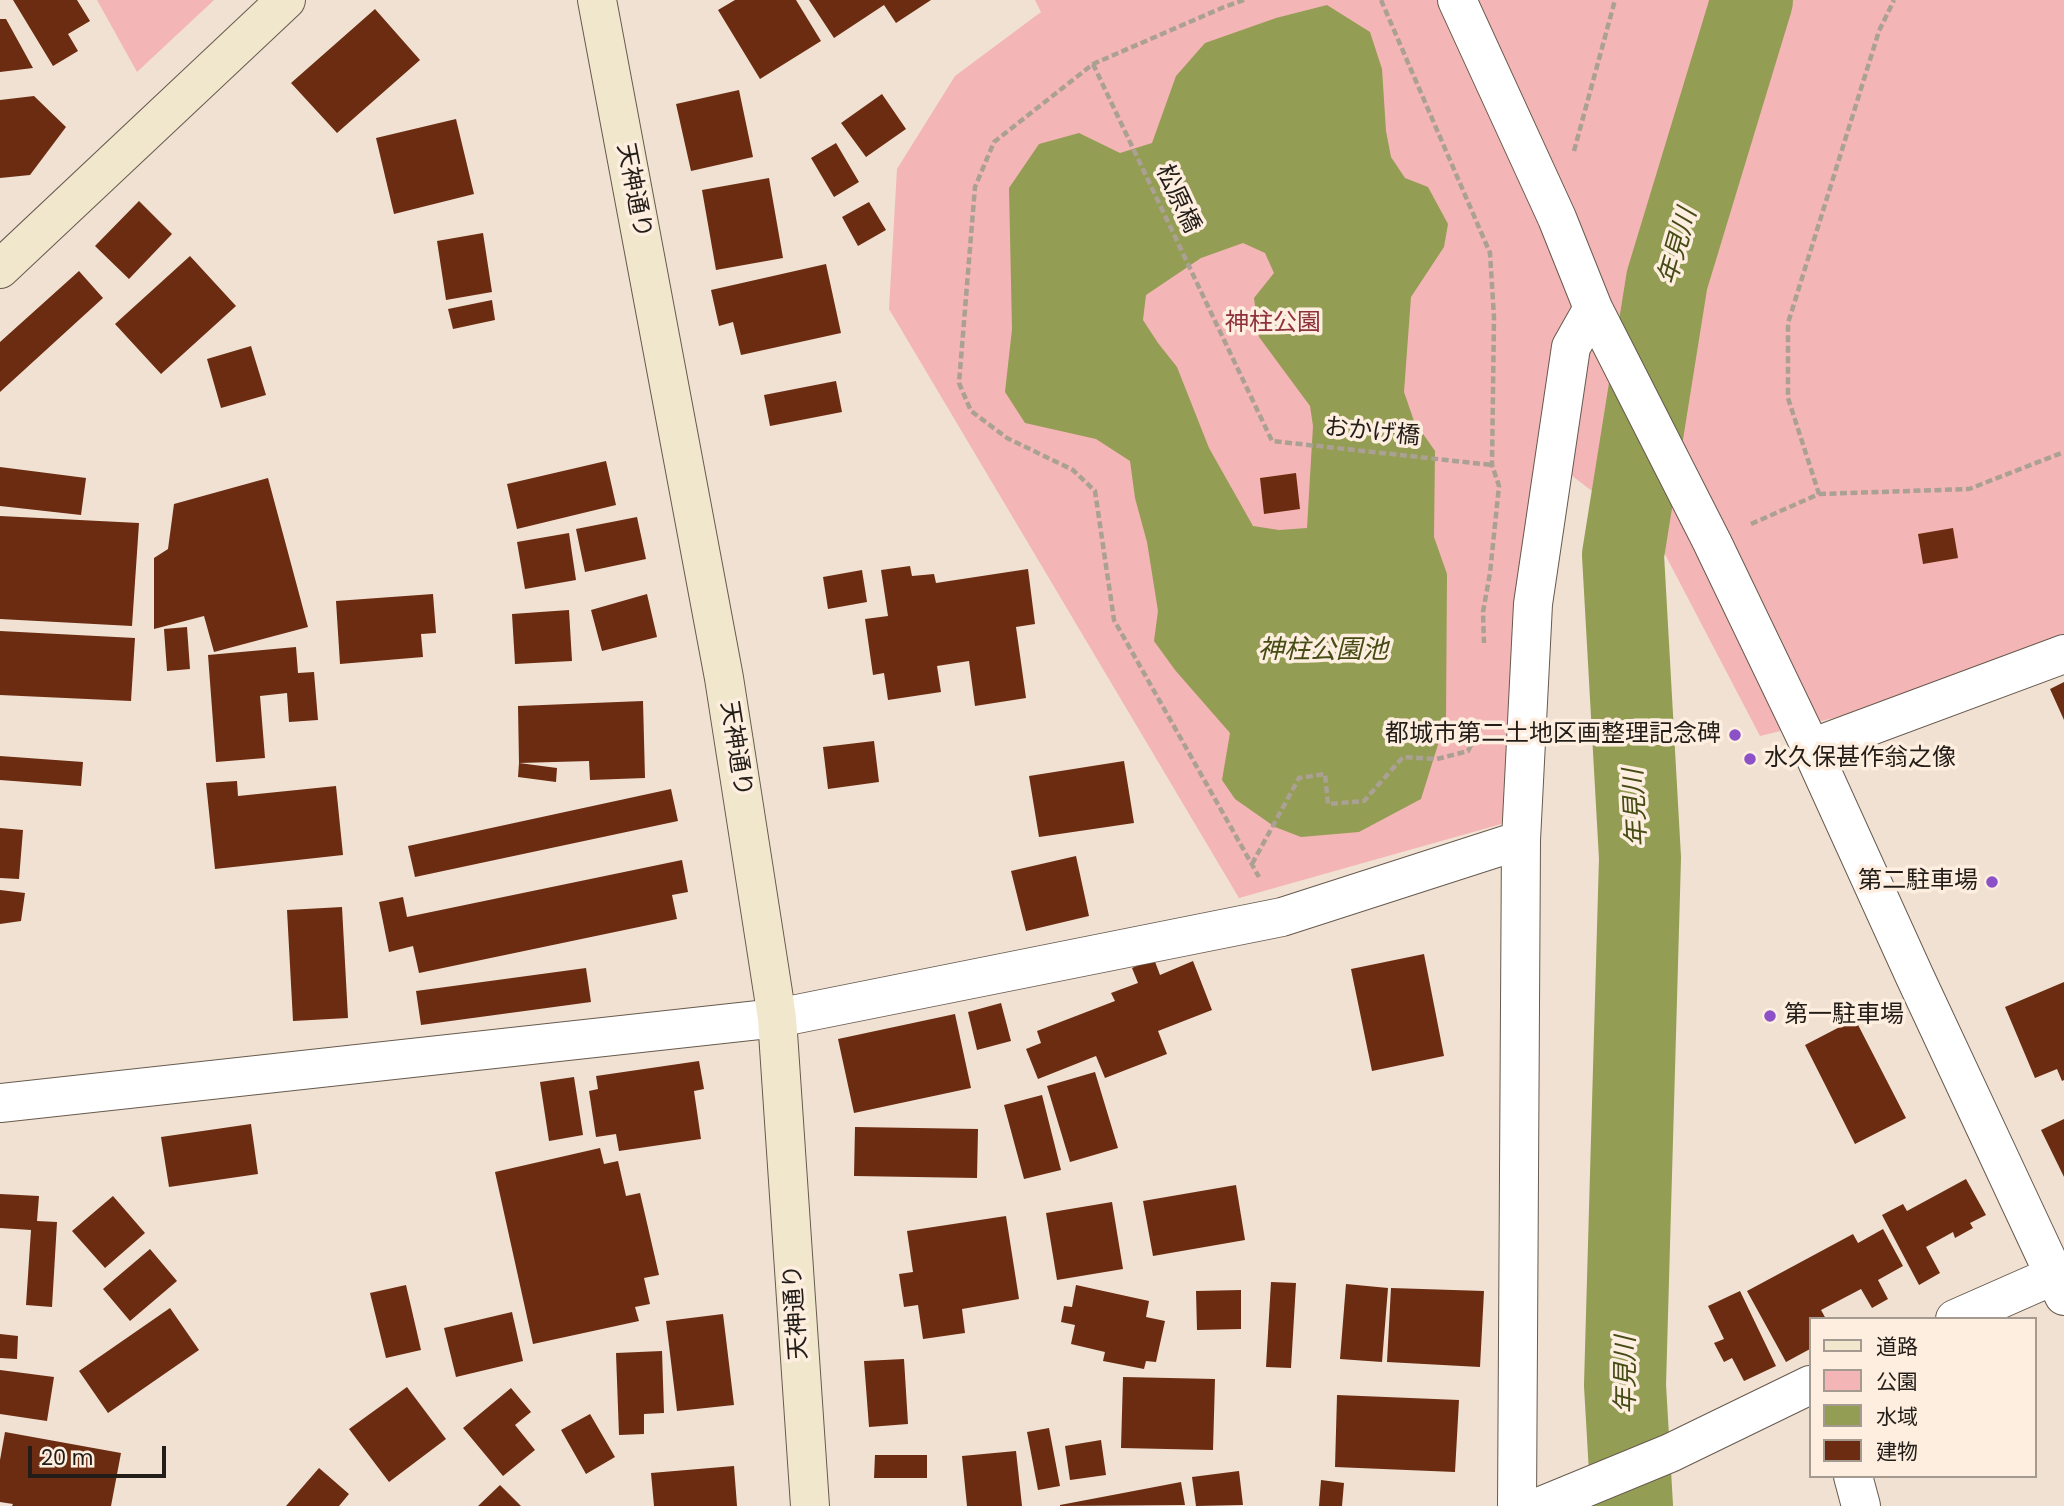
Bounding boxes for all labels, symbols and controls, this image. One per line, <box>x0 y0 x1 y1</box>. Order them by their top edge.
street label: 天神通り <box>610 141 656 241</box>
street label: 松原橋 <box>1149 160 1205 238</box>
water label: 年見川 <box>1653 205 1705 289</box>
park label: 神柱公園 <box>1225 310 1321 338</box>
street label: おかげ橋 <box>1323 414 1421 452</box>
water label: 神柱公園池 <box>1258 635 1388 667</box>
street label: 天神通り <box>713 699 757 799</box>
place label: 都城市第二土地区画整理記念碑 <box>1385 721 1721 749</box>
marker: 都城市第二土地区画整理記念碑 <box>1727 727 1743 743</box>
place label: 水久保甚作翁之像 <box>1764 745 1956 773</box>
marker: 水久保甚作翁之像 <box>1742 751 1758 767</box>
water label: 年見川 <box>1619 768 1655 848</box>
place label: 第二駐車場 <box>1858 868 1978 896</box>
marker: 第二駐車場 <box>1984 874 2000 890</box>
place label: 第一駐車場 <box>1784 1002 1904 1030</box>
marker: 第一駐車場 <box>1762 1008 1778 1024</box>
street label: 天神通り <box>779 1263 815 1361</box>
legend <box>1808 1317 2036 1478</box>
text: 道路 <box>1876 1332 1918 1361</box>
water label: 年見川 <box>1611 1336 1643 1414</box>
text: 公園 <box>1876 1367 1918 1396</box>
text: 水域 <box>1876 1402 1918 1431</box>
scale bar <box>32 1432 170 1476</box>
text: 建物 <box>1876 1437 1918 1466</box>
text: 20 m <box>41 1443 94 1472</box>

